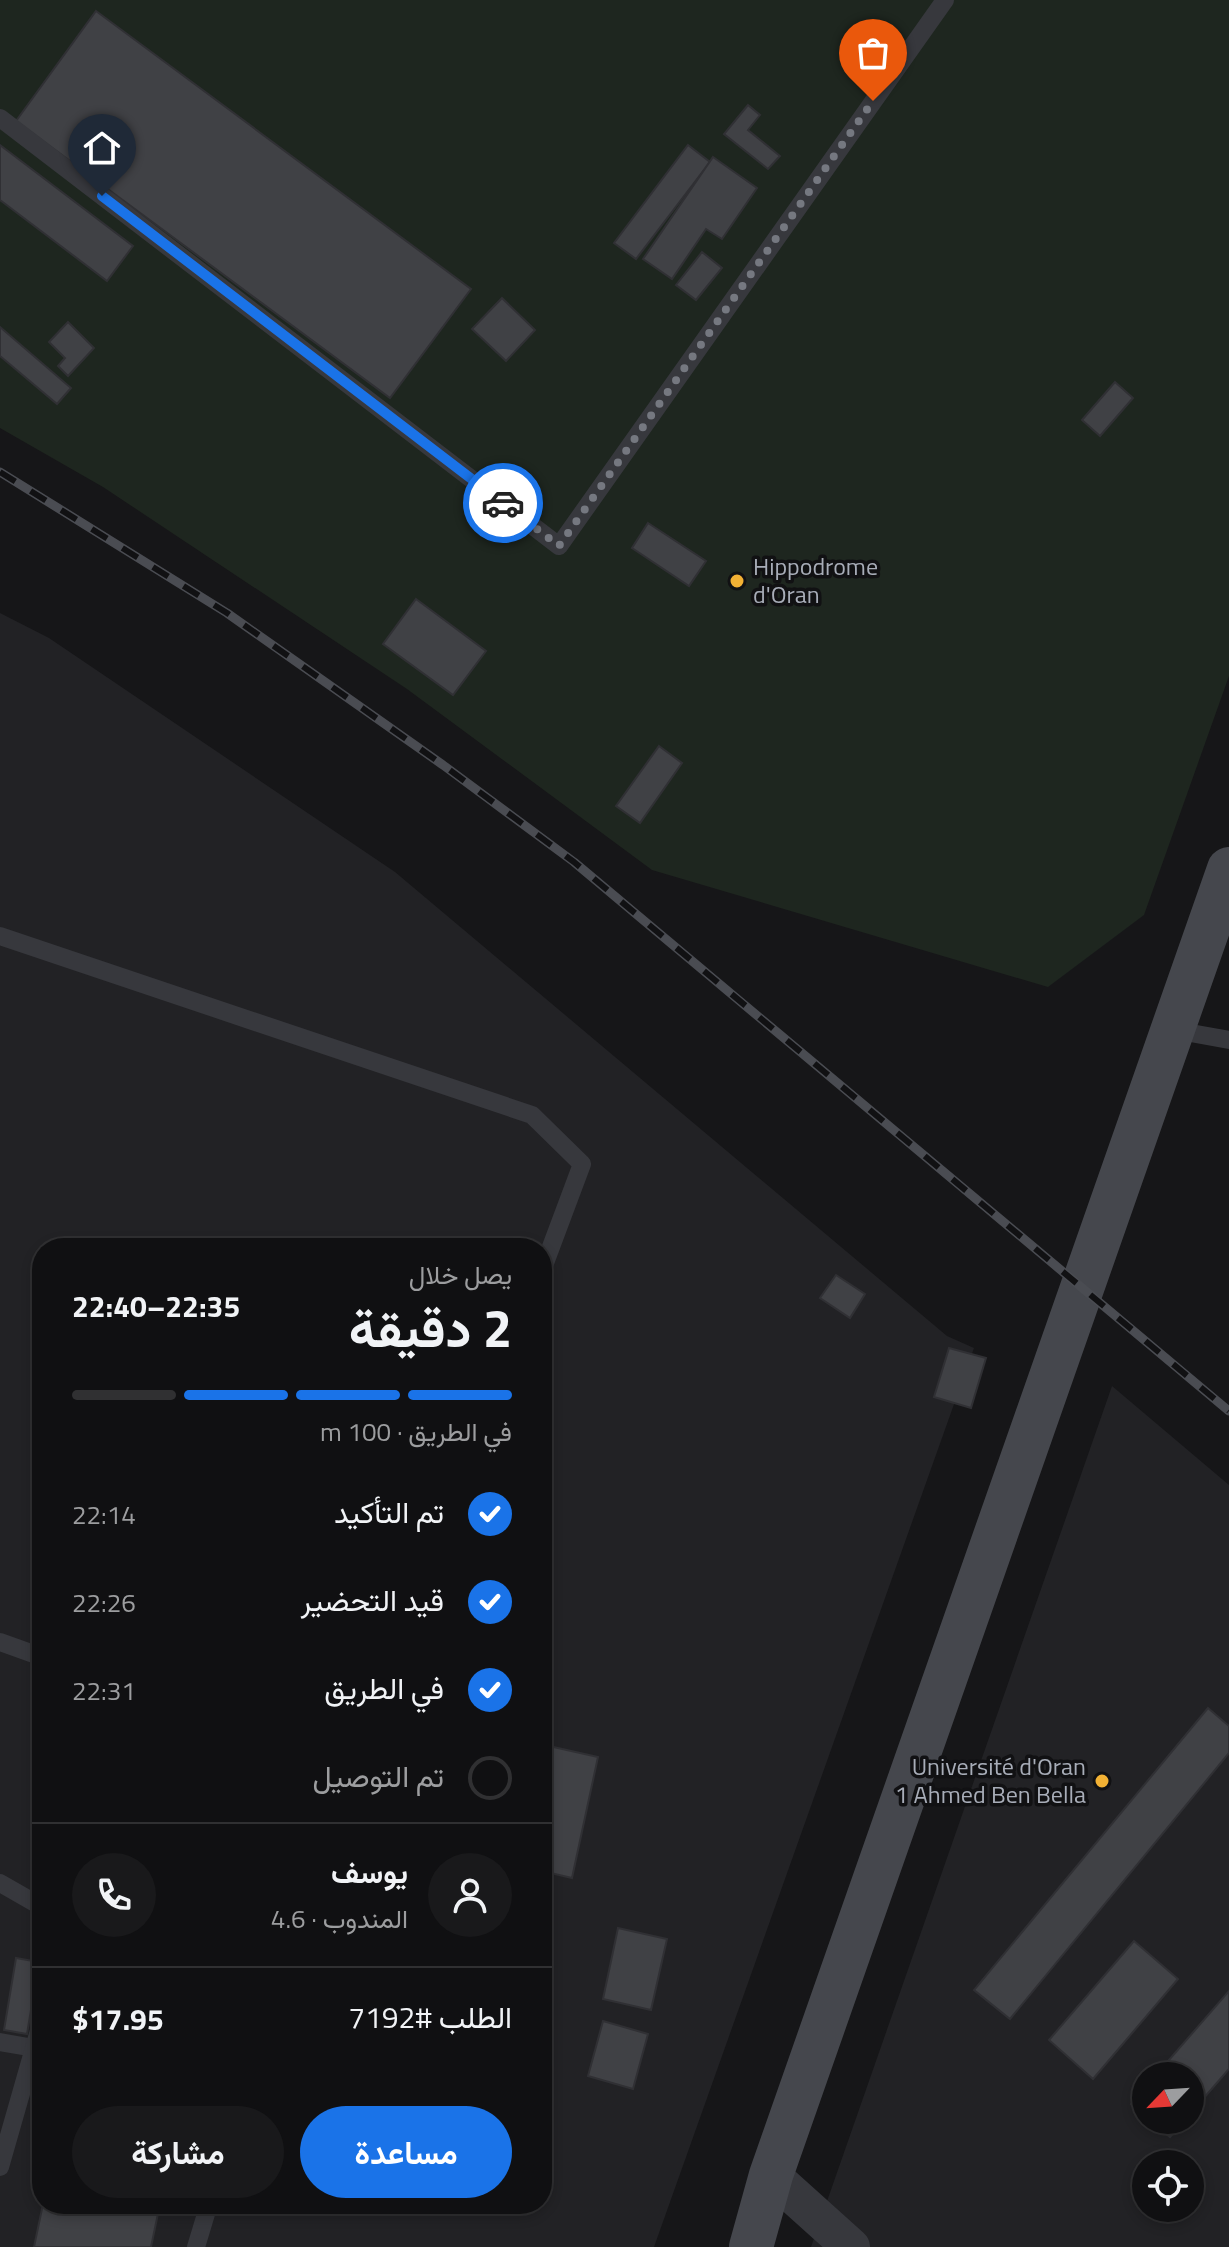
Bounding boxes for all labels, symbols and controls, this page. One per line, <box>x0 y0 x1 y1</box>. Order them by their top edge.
pin <box>839 19 907 101</box>
icon: bag <box>851 31 895 75</box>
pin <box>68 114 136 196</box>
icon: home <box>80 126 124 170</box>
courier <box>463 463 543 543</box>
icon: car <box>481 481 525 525</box>
place label: Hippodrome d'Oran <box>753 548 878 612</box>
marker: Hippodrome d'Oran <box>728 572 746 590</box>
text: يصل خلال <box>409 1255 512 1294</box>
text: 22:35–22:40 <box>72 1283 240 1329</box>
text: 2 دقيقة <box>349 1288 512 1367</box>
text: في الطريق · 100 m <box>320 1412 512 1451</box>
text: تم التأكيد <box>334 1489 444 1535</box>
icon: check <box>468 1492 512 1536</box>
text: 22:14 <box>72 1495 136 1534</box>
text: قيد التحضير <box>301 1577 444 1623</box>
icon: check <box>468 1580 512 1624</box>
text: 22:26 <box>72 1583 136 1622</box>
text: في الطريق <box>324 1665 444 1711</box>
icon: check <box>468 1668 512 1712</box>
text: 22:31 <box>72 1671 136 1710</box>
place label: Université d'Oran 1 Ahmed Ben Bella <box>895 1748 1086 1812</box>
text: تم التوصيل <box>312 1753 444 1799</box>
marker: Université d'Oran 1 Ahmed Ben Bella <box>1093 1772 1111 1790</box>
text: يوسف <box>331 1849 408 1895</box>
button: phone <box>72 1853 156 1937</box>
button: person <box>428 1853 512 1937</box>
text: المندوب · 4.6 <box>271 1899 408 1938</box>
text: الطلب #7192 <box>348 1994 512 2040</box>
text: $17.95 <box>72 1996 164 2042</box>
north arrow <box>1132 2062 1204 2134</box>
map controls <box>1132 2062 1204 2222</box>
button: مشاركة <box>72 2106 284 2198</box>
button: مساعدة <box>300 2106 512 2198</box>
button: locate <box>1132 2150 1204 2222</box>

